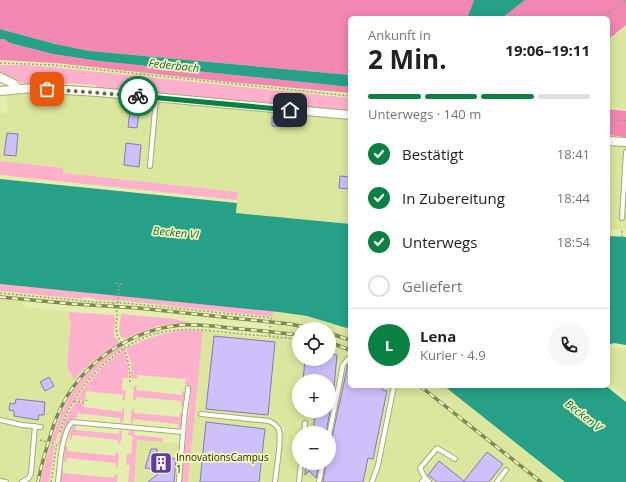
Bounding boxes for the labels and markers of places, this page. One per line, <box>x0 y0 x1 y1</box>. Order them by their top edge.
pin <box>30 72 64 106</box>
pin <box>273 93 307 127</box>
building icon: InnovationsCampus 1 <box>148 450 174 476</box>
place label: InnovationsCampus 1 <box>176 450 269 476</box>

